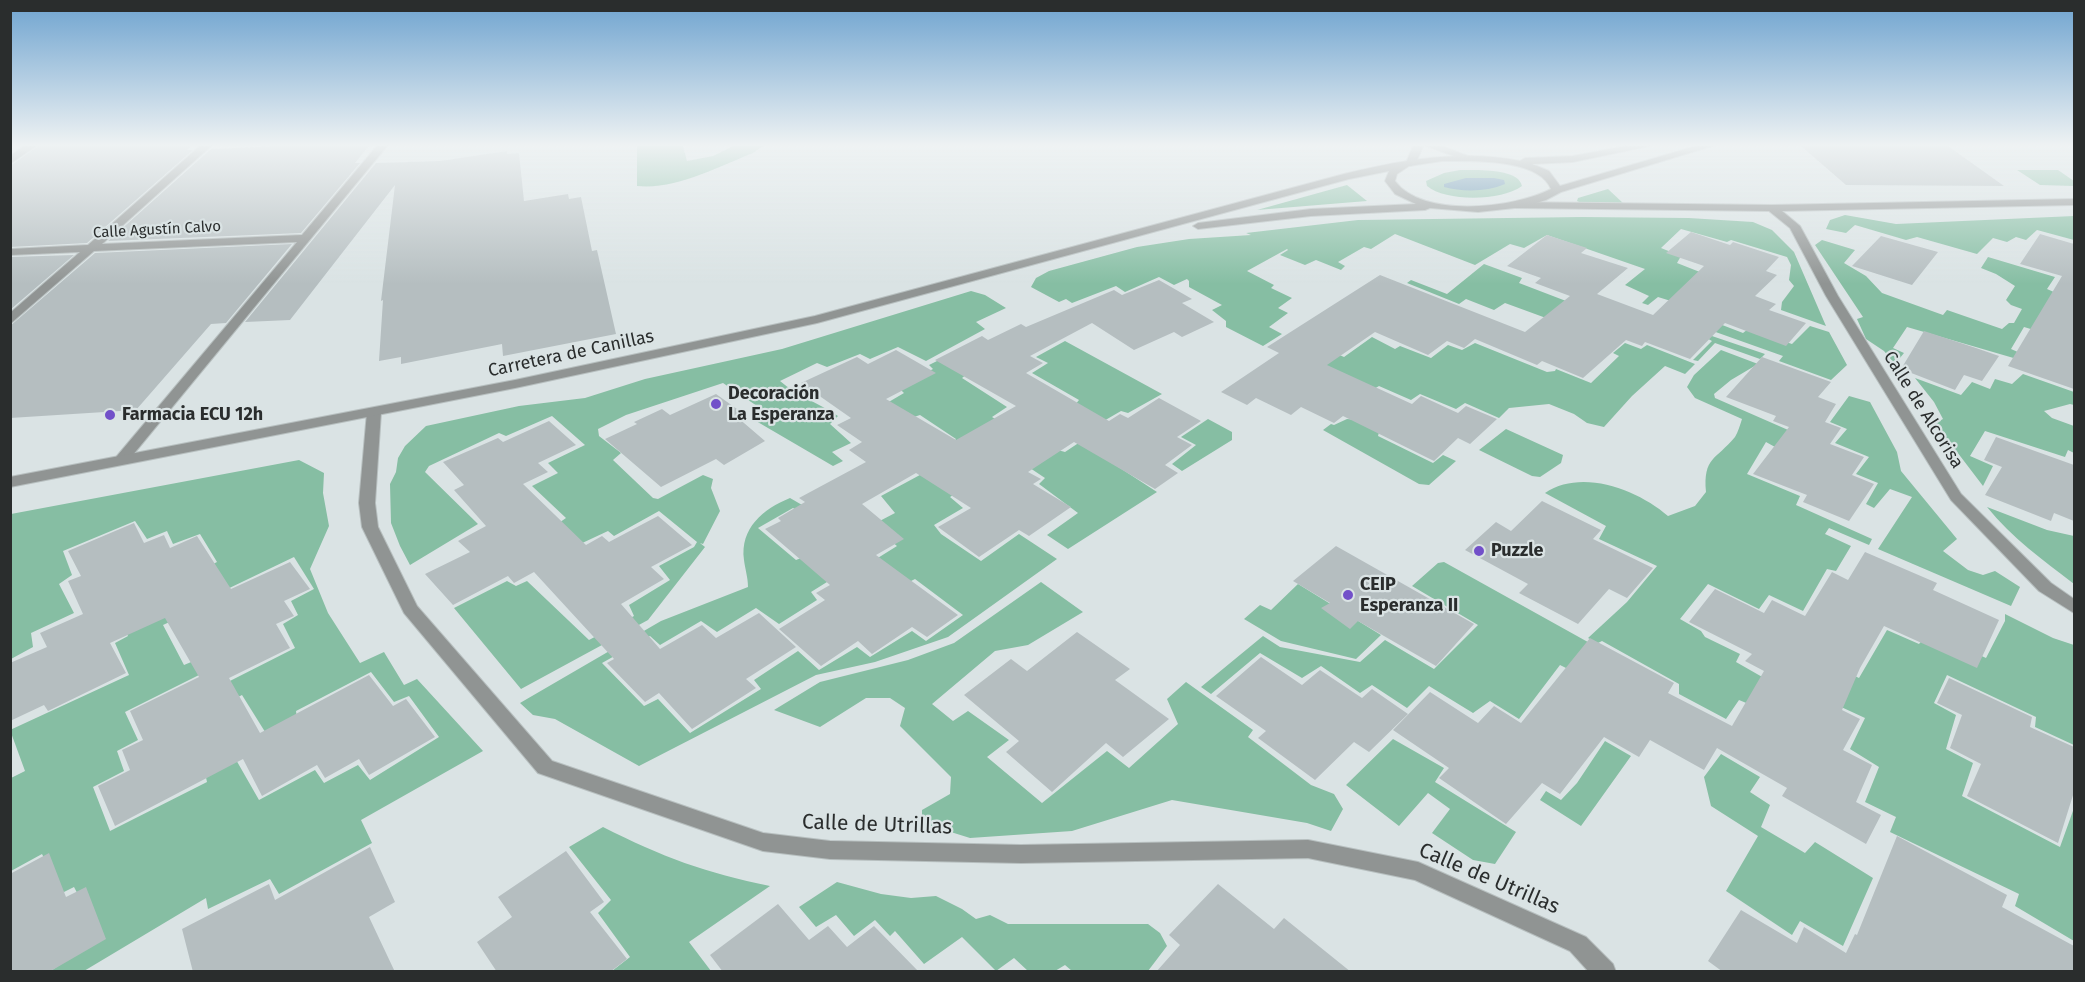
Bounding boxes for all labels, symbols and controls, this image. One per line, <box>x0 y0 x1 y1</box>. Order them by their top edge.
street label: Calle Agustín Calvo <box>93 218 221 242</box>
street label: Carretera de Canillas <box>486 326 656 382</box>
street label: Calle de Alcorisa <box>1878 347 1968 473</box>
place label: Decoración La Esperanza <box>728 383 835 426</box>
marker: Decoración La Esperanza <box>709 397 723 411</box>
place label: Farmacia ECU 12h <box>122 404 263 426</box>
marker: Farmacia ECU 12h <box>103 408 117 422</box>
place label: Puzzle <box>1491 540 1543 562</box>
marker: Puzzle <box>1472 544 1486 558</box>
place label: CEIP Esperanza II <box>1360 574 1458 616</box>
marker: CEIP Esperanza II <box>1341 588 1355 602</box>
street label: Calle de Utrillas <box>801 810 953 840</box>
street label: Calle de Utrillas <box>1415 838 1563 920</box>

